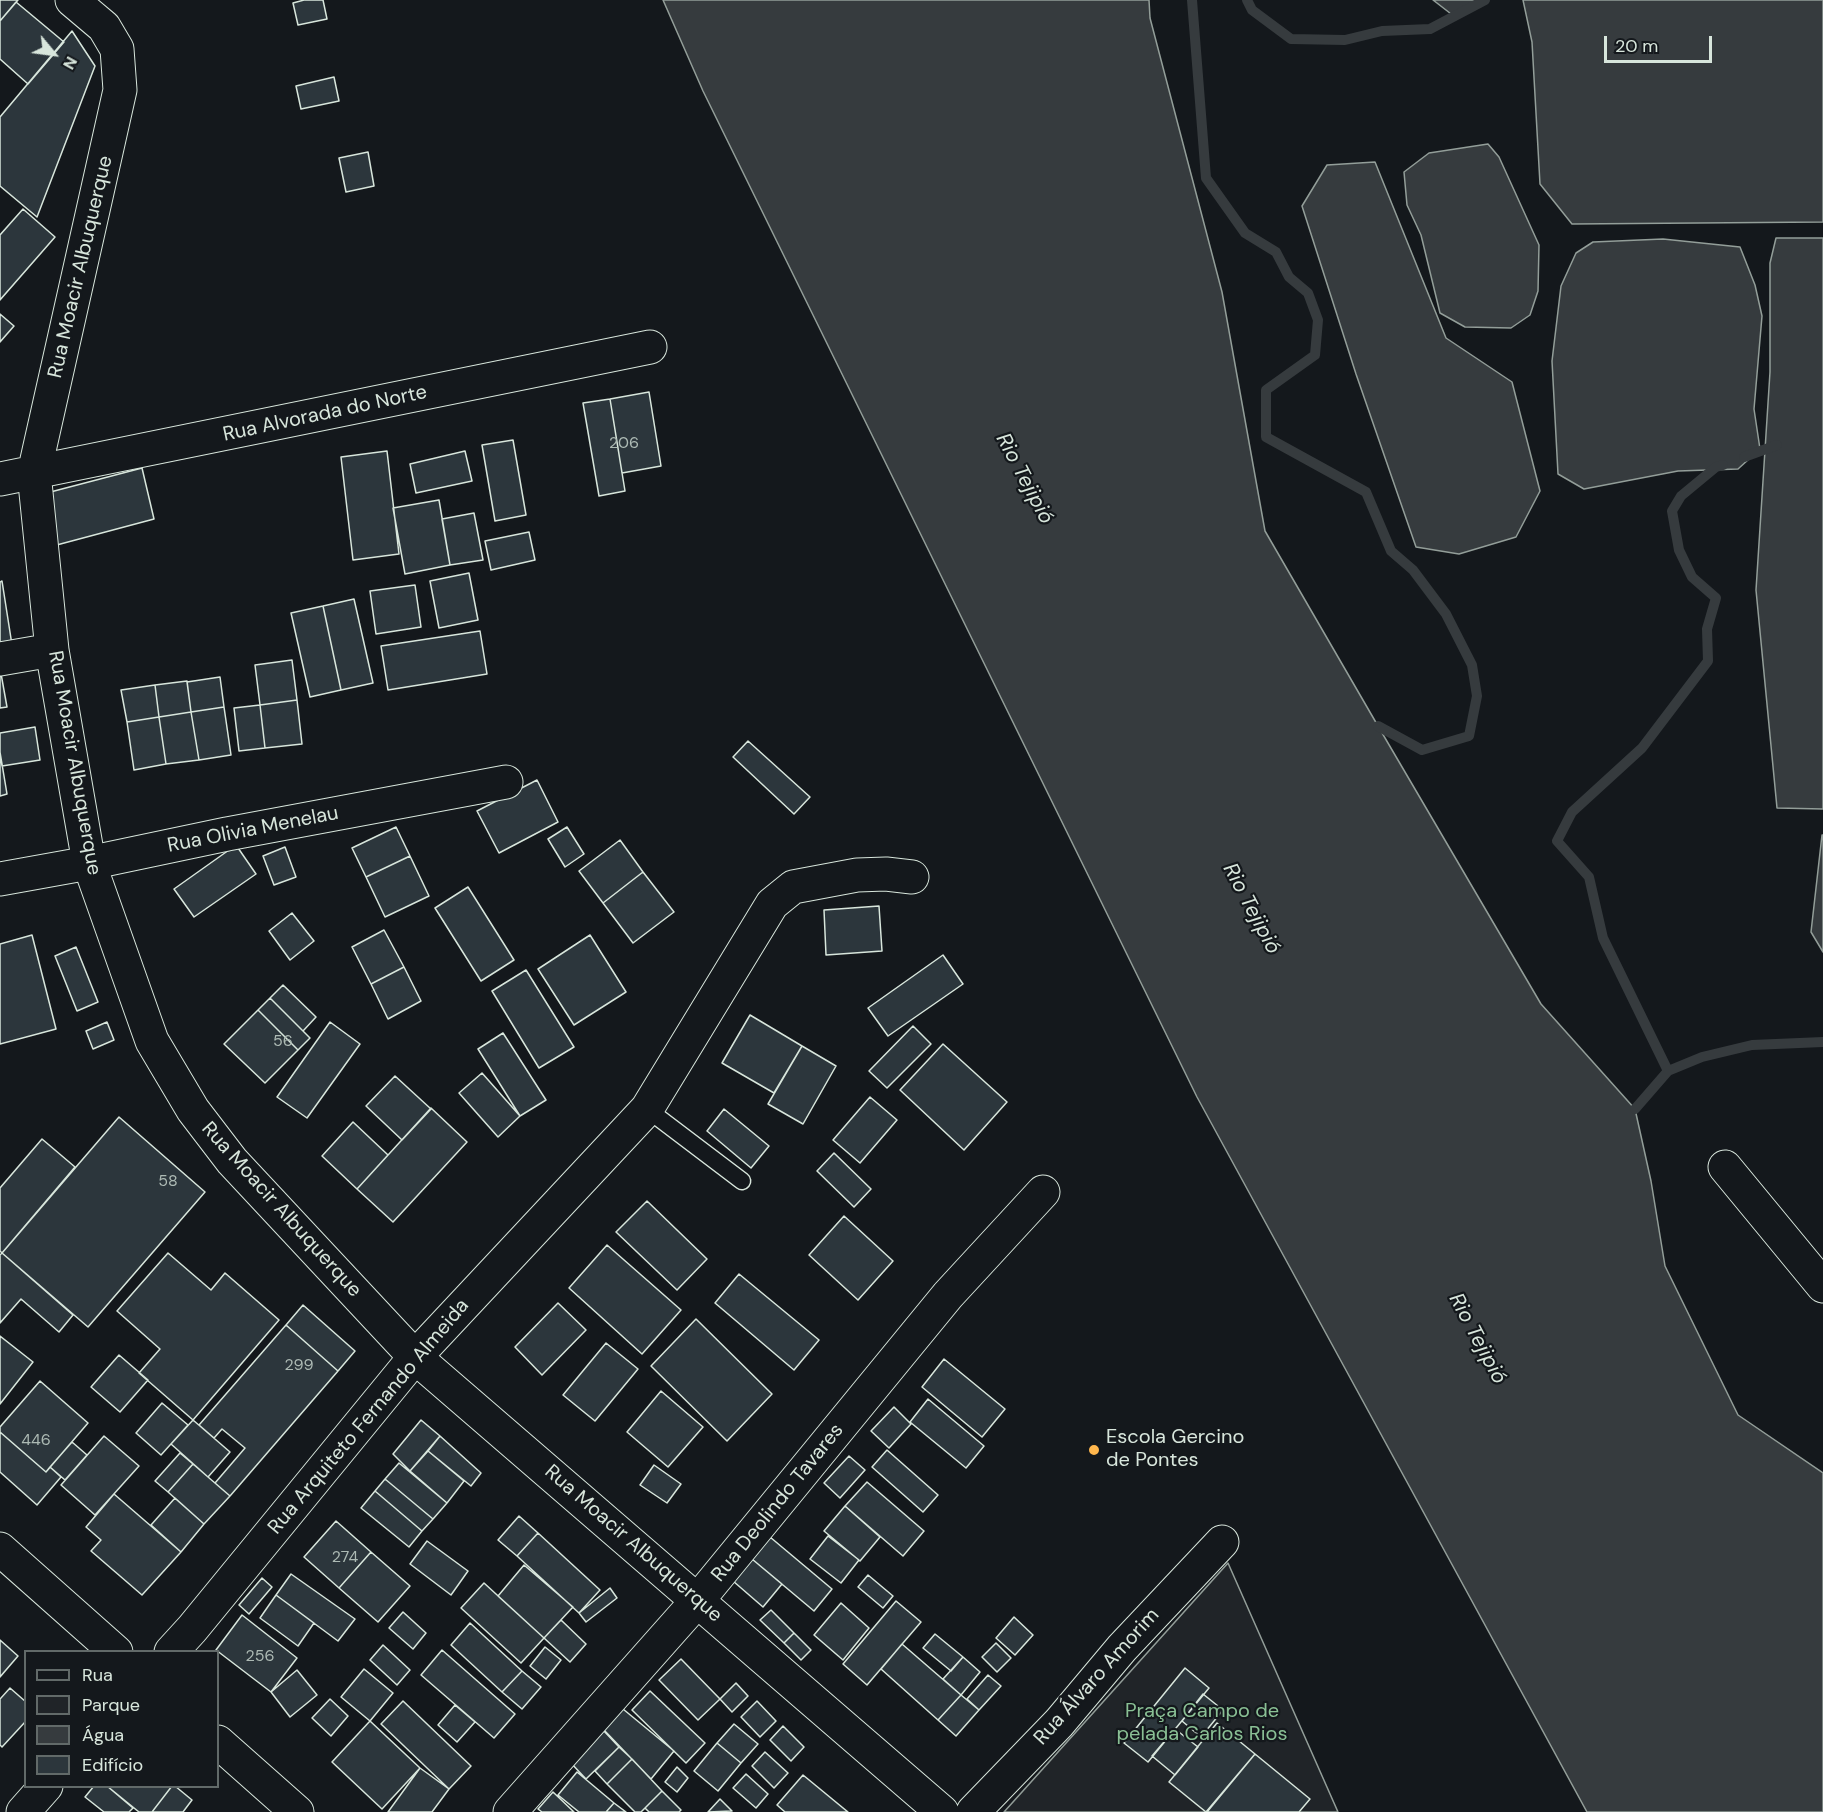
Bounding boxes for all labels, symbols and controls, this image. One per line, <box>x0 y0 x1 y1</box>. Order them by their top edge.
north arrow <box>24 24 84 84</box>
scale bar <box>1607 24 1715 62</box>
text: 20 m <box>1615 34 1658 58</box>
text: N <box>58 53 82 73</box>
street label: Rua Moacir Albuquerque <box>44 153 118 381</box>
street label: Rua Alvorada do Norte <box>221 381 429 447</box>
water label: Rio Tejipió <box>990 429 1058 529</box>
house number: 206 <box>609 434 639 454</box>
street label: Rua Moacir Albuquerque <box>42 649 106 877</box>
street label: Rua Olivia Menelau <box>165 802 341 858</box>
water label: Rio Tejipió <box>1217 859 1285 959</box>
house number: 56 <box>273 1032 293 1052</box>
street label: Rua Moacir Albuquerque <box>196 1117 366 1303</box>
house number: 58 <box>158 1172 178 1192</box>
water label: Rio Tejipió <box>1443 1289 1511 1389</box>
street label: Rua Arquiteto Fernando Almeida <box>263 1294 475 1540</box>
house number: 299 <box>284 1356 314 1376</box>
street label: Rua Deolindo Tavares <box>707 1419 849 1587</box>
place label: Escola Gercino de Pontes <box>1106 1426 1244 1473</box>
house number: 446 <box>21 1431 51 1451</box>
marker: Escola Gercino de Pontes <box>1087 1443 1101 1457</box>
street label: Rua Moacir Albuquerque <box>539 1460 727 1628</box>
house number: 274 <box>332 1548 358 1568</box>
street label: Rua Álvaro Amorim <box>1029 1604 1165 1750</box>
house number: 256 <box>245 1647 275 1667</box>
legend <box>24 1650 219 1788</box>
text: Rua <box>82 1663 113 1687</box>
text: Parque <box>82 1693 140 1717</box>
park label: Praça Campo de pelada Carlos Rios <box>1117 1700 1287 1747</box>
text: Água <box>82 1723 124 1747</box>
text: Edifício <box>82 1753 143 1777</box>

